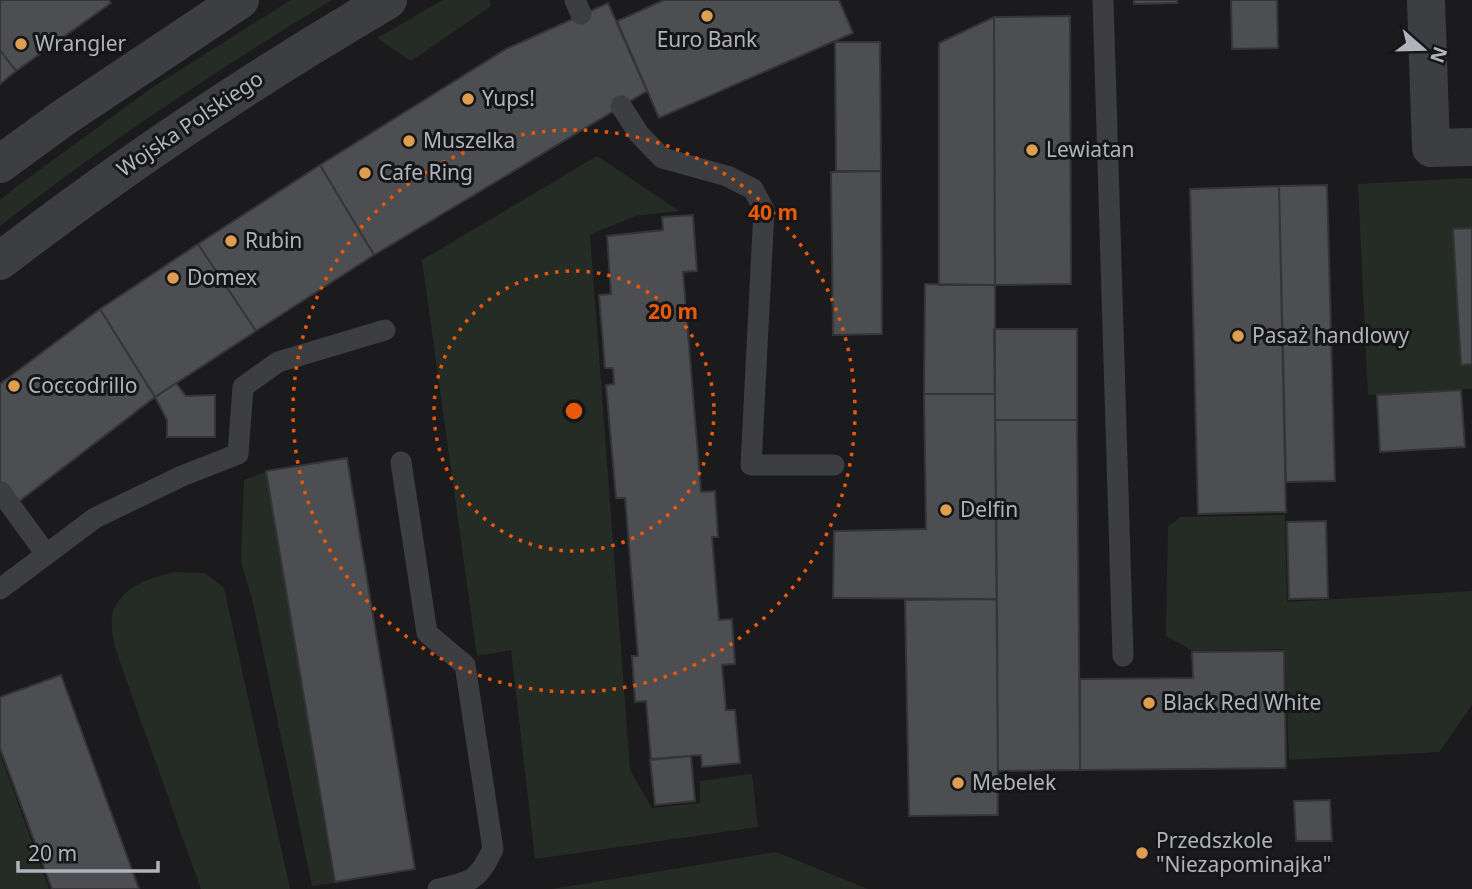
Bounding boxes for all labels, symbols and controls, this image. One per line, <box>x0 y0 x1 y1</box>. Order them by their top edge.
marker: Euro Bank <box>699 8 715 24</box>
north arrow <box>1388 14 1458 84</box>
place label: Euro Bank <box>657 25 758 53</box>
place label: Wrangler <box>35 29 127 57</box>
marker: Wrangler <box>13 36 29 52</box>
text: N <box>1424 43 1454 67</box>
street label: Wojska Polskiego <box>111 64 268 183</box>
place label: Yups! <box>482 84 535 112</box>
marker: Yups! <box>460 91 476 107</box>
place label: Muszelka <box>423 126 515 154</box>
marker: Muszelka <box>401 133 417 149</box>
place label: Lewiatan <box>1046 135 1134 163</box>
marker: Lewiatan <box>1024 142 1040 158</box>
place label: Cafe Ring <box>379 158 473 186</box>
marker: Cafe Ring <box>357 165 373 181</box>
text: 40 m <box>748 198 798 226</box>
place label: Rubin <box>245 226 302 254</box>
marker: Rubin <box>223 233 239 249</box>
place label: Domex <box>187 263 257 291</box>
marker: Domex <box>165 270 181 286</box>
text: 20 m <box>648 297 698 325</box>
place label: Pasaż handlowy <box>1252 321 1410 349</box>
marker: Pasaż handlowy <box>1230 328 1246 344</box>
place label: Coccodrillo <box>28 371 137 399</box>
marker: Coccodrillo <box>6 378 22 394</box>
centre of rings <box>562 399 586 423</box>
place label: Delfin <box>960 495 1018 523</box>
marker: Delfin <box>938 502 954 518</box>
place label: Black Red White <box>1163 688 1321 716</box>
marker: Black Red White <box>1141 695 1157 711</box>
place label: Mebelek <box>972 768 1057 796</box>
marker: Mebelek <box>950 775 966 791</box>
place label: Przedszkole "Niezapominajka" <box>1156 826 1331 878</box>
scale bar <box>18 830 158 874</box>
text: 20 m <box>28 839 77 867</box>
marker: Przedszkole "Niezapominajka" <box>1134 845 1150 861</box>

